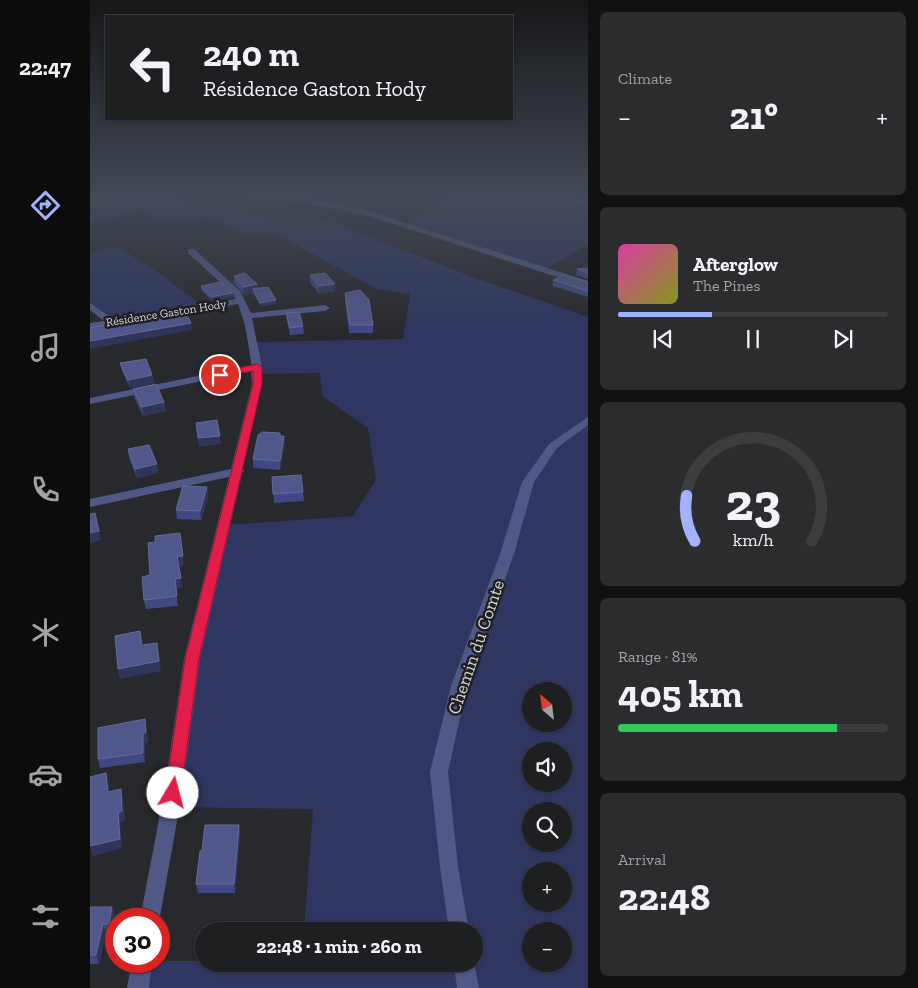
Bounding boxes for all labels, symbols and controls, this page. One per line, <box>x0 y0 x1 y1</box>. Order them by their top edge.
text: 240 m <box>203 33 299 75</box>
icon: left <box>120 35 185 100</box>
text: 22:47 <box>19 54 71 81</box>
text: Climate <box>618 69 672 88</box>
text: Résidence Gaston Hody <box>203 75 426 102</box>
text: 21° <box>729 93 778 139</box>
text: − <box>618 101 631 134</box>
text: + <box>876 101 888 134</box>
icon: directions <box>28 188 63 223</box>
text: Afterglow <box>693 253 778 276</box>
text: The Pines <box>693 276 760 295</box>
street label: Résidence Gaston Hody <box>105 296 228 329</box>
icon: previous <box>649 325 677 353</box>
icon: pause <box>739 325 767 353</box>
icon: next <box>829 325 857 353</box>
icon: music <box>28 330 63 365</box>
pin <box>199 354 241 396</box>
icon: arrive <box>206 361 234 389</box>
text: 23 <box>725 471 781 533</box>
icon: phone <box>28 472 63 507</box>
text: km/h <box>733 529 773 551</box>
street label: Chemin du Comte <box>443 577 509 717</box>
icon: climate <box>28 615 63 650</box>
text: Range · 81% <box>618 647 698 666</box>
text: 405 km <box>618 671 743 717</box>
north arrow <box>522 682 572 732</box>
map controls <box>522 682 572 972</box>
button: sound <box>522 742 572 792</box>
icon: car <box>28 757 63 792</box>
position arrow <box>146 766 198 818</box>
button: search <box>522 802 572 852</box>
text: Arrival <box>618 850 666 869</box>
button: + <box>522 862 572 912</box>
text: 22:48 <box>618 874 710 920</box>
icon: filters <box>28 899 63 934</box>
speed limit sign: 30 <box>105 908 170 973</box>
button: − <box>522 922 572 972</box>
text: 22:48 · 1 min · 260 m <box>256 935 422 958</box>

